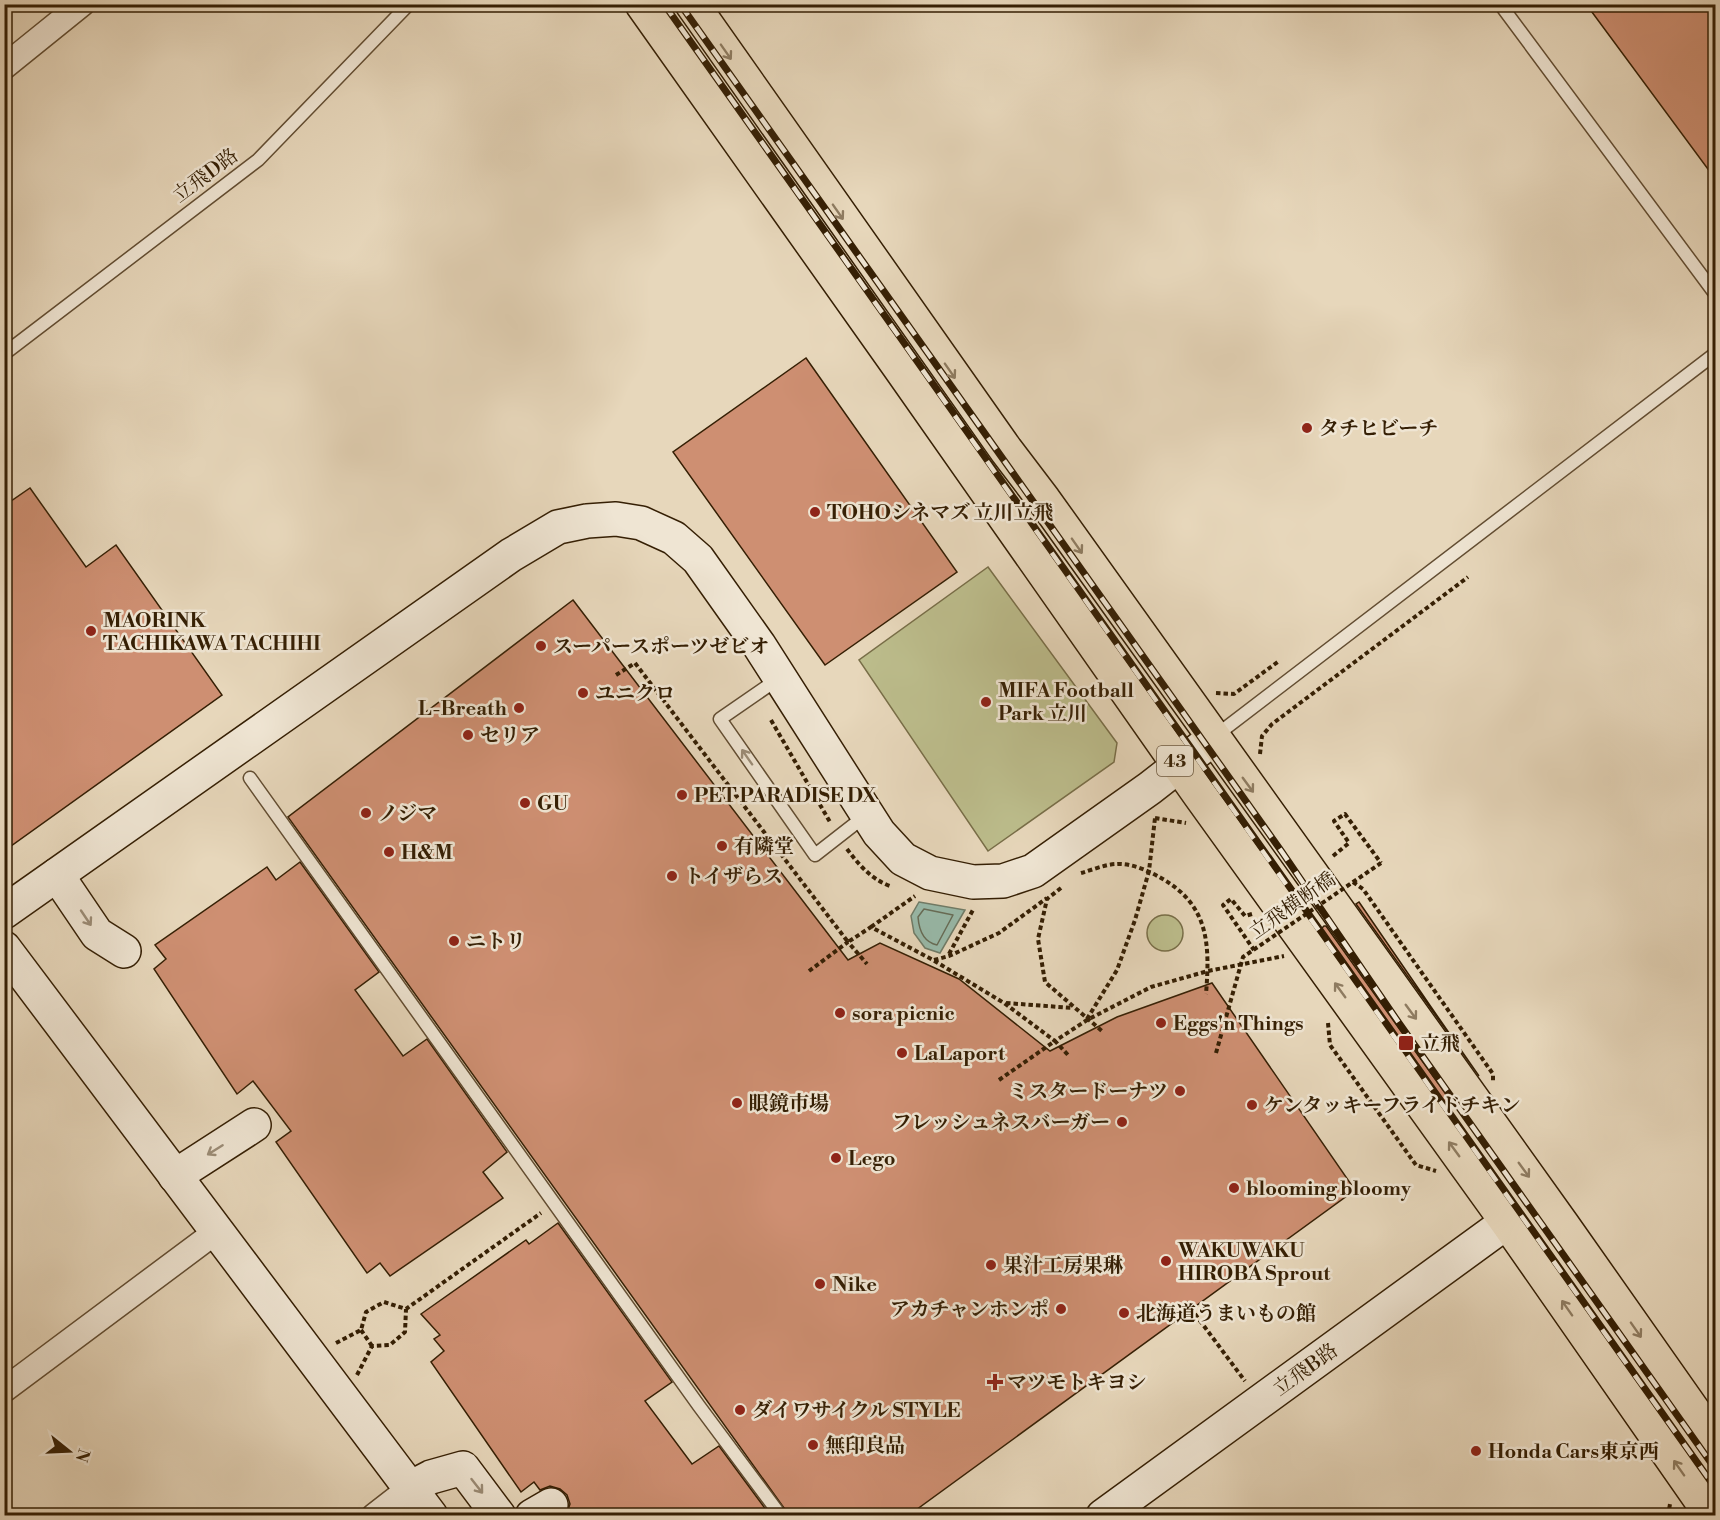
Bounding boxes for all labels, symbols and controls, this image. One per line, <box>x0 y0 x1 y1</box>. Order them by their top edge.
one-way arrow <box>720 44 732 60</box>
street label: 立飛D路 <box>168 143 244 209</box>
one-way arrow <box>832 203 844 219</box>
one-way arrow <box>944 362 956 379</box>
place label: タチヒビーチ <box>1319 417 1438 442</box>
marker: タチヒビーチ <box>1300 421 1314 435</box>
place label: TOHOシネマズ 立川立飛 <box>827 501 1054 526</box>
marker: TOHOシネマズ 立川立飛 <box>808 505 822 519</box>
one-way arrow <box>1071 537 1083 554</box>
place label: MAORINK TACHIKAWA TACHIHI <box>103 609 321 657</box>
marker: MAORINK TACHIKAWA TACHIHI <box>84 624 98 638</box>
place label: スーパースポーツゼビオ <box>553 635 769 660</box>
marker: スーパースポーツゼビオ <box>534 639 548 653</box>
place label: MIFA Football Park 立川 <box>998 679 1134 727</box>
place label: ユニクロ <box>595 682 675 707</box>
marker: ユニクロ <box>576 686 590 700</box>
marker: MIFA Football Park 立川 <box>979 695 993 709</box>
place label: L-Breath <box>418 697 508 722</box>
marker: L-Breath <box>512 701 526 715</box>
place label: セリア <box>480 724 540 749</box>
marker: セリア <box>461 728 475 742</box>
road number: 43 <box>1157 746 1193 776</box>
one-way arrow <box>741 749 753 765</box>
one-way arrow <box>1242 776 1254 792</box>
place label: PET PARADISE DX <box>694 784 877 809</box>
marker: PET PARADISE DX <box>675 788 689 802</box>
place label: GU <box>537 792 569 817</box>
marker: GU <box>518 796 532 810</box>
place label: ノジマ <box>378 802 437 827</box>
marker: ノジマ <box>359 806 373 820</box>
place label: 有隣堂 <box>734 835 794 860</box>
marker: 有隣堂 <box>715 839 729 853</box>
place label: H&M <box>401 841 453 866</box>
marker: H&M <box>382 845 396 859</box>
place label: トイザらス <box>684 865 783 890</box>
street label: 立飛横断橋 <box>1245 867 1341 945</box>
marker: トイザらス <box>665 869 679 883</box>
one-way arrow <box>80 909 92 926</box>
place label: ニトリ <box>466 930 526 955</box>
marker: ニトリ <box>447 934 461 948</box>
one-way arrow <box>1334 983 1346 999</box>
place label: sora picnic <box>852 1002 955 1027</box>
one-way arrow <box>1404 1003 1417 1019</box>
marker: sora picnic <box>833 1006 847 1020</box>
place label: Eggs'n Things <box>1173 1012 1304 1037</box>
marker: Eggs'n Things <box>1154 1016 1168 1030</box>
place label: 立飛 <box>1420 1032 1460 1057</box>
marker: 立飛 <box>1397 1034 1415 1052</box>
place label: LaLaport <box>914 1042 1006 1067</box>
marker: LaLaport <box>895 1046 909 1060</box>
place label: ミスタードーナツ <box>1008 1080 1168 1105</box>
marker: ミスタードーナツ <box>1173 1084 1187 1098</box>
place label: 眼鏡市場 <box>749 1092 829 1117</box>
place label: ケンタッキーフライドチキン <box>1264 1094 1520 1119</box>
marker: 眼鏡市場 <box>730 1096 744 1110</box>
marker: ケンタッキーフライドチキン <box>1245 1098 1259 1112</box>
place label: フレッシュネスバーガー <box>892 1111 1110 1136</box>
marker: フレッシュネスバーガー <box>1115 1115 1129 1129</box>
one-way arrow <box>1448 1141 1460 1157</box>
one-way arrow <box>206 1144 223 1157</box>
place label: Lego <box>848 1147 895 1172</box>
marker: Lego <box>829 1151 843 1165</box>
one-way arrow <box>1518 1162 1530 1178</box>
place label: blooming bloomy <box>1246 1177 1412 1202</box>
marker: blooming bloomy <box>1227 1181 1241 1195</box>
place label: WAKUWAKU HIROBA Sprout <box>1177 1239 1331 1287</box>
place label: 果汁工房果琳 <box>1003 1254 1123 1279</box>
marker: WAKUWAKU HIROBA Sprout <box>1159 1254 1173 1268</box>
marker: 果汁工房果琳 <box>984 1258 998 1272</box>
place label: Nike <box>832 1273 877 1298</box>
marker: Nike <box>813 1277 827 1291</box>
place label: アカチャンホンポ <box>890 1298 1049 1323</box>
one-way arrow <box>1561 1300 1573 1316</box>
marker: アカチャンホンポ <box>1054 1302 1068 1316</box>
place label: 北海道うまいもの館 <box>1136 1302 1316 1327</box>
marker: 北海道うまいもの館 <box>1117 1306 1131 1320</box>
one-way arrow <box>1630 1322 1642 1338</box>
street label: 立飛B路 <box>1269 1338 1343 1402</box>
place label: マツモトキヨシ <box>1007 1371 1146 1396</box>
marker: マツモトキヨシ <box>988 1375 1002 1389</box>
place label: ダイワサイクル STYLE <box>752 1399 961 1424</box>
marker: ダイワサイクル STYLE <box>733 1403 747 1417</box>
north arrow <box>39 1421 99 1481</box>
place label: 無印良品 <box>825 1434 905 1459</box>
marker: 無印良品 <box>806 1438 820 1452</box>
place label: Honda Cars東京西 <box>1488 1440 1659 1465</box>
marker: Honda Cars東京西 <box>1469 1444 1483 1458</box>
text: N <box>71 1446 94 1465</box>
one-way arrow <box>1673 1460 1685 1476</box>
one-way arrow <box>470 1478 483 1494</box>

